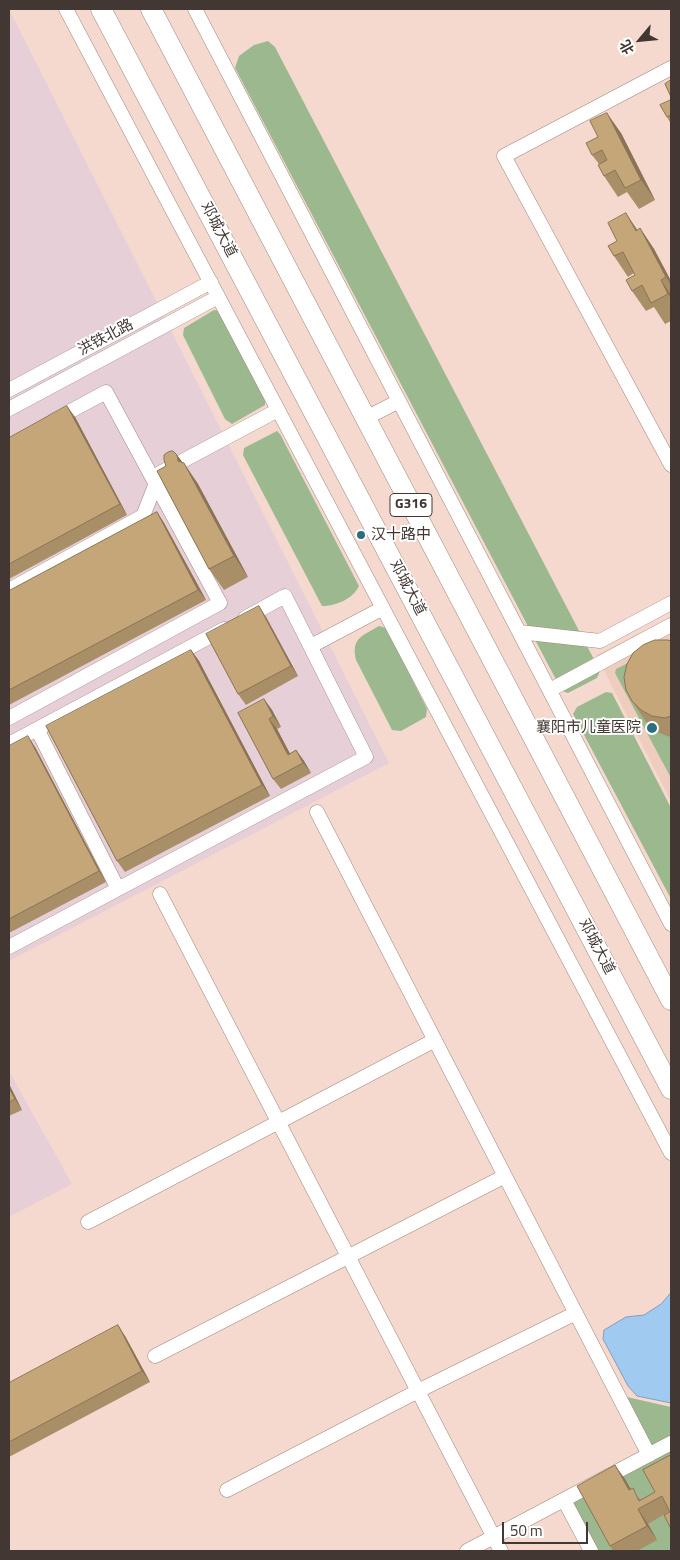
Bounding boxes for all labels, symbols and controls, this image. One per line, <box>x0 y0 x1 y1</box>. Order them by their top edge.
north arrow <box>615 15 665 65</box>
text: 北 <box>614 36 639 58</box>
street label: 邓城大道 <box>196 199 240 261</box>
street label: 洪铁北路 <box>75 316 137 360</box>
road number: G316 <box>390 494 432 516</box>
place label: 汉十路中 <box>371 526 431 544</box>
marker: 汉十路中 <box>355 529 367 541</box>
street label: 邓城大道 <box>385 557 429 619</box>
place label: 襄阳市儿童医院 <box>536 719 641 737</box>
marker: 襄阳市儿童医院 <box>645 721 659 735</box>
street label: 邓城大道 <box>574 916 618 978</box>
scale bar <box>505 1512 591 1544</box>
text: 50 m <box>510 1519 543 1542</box>

